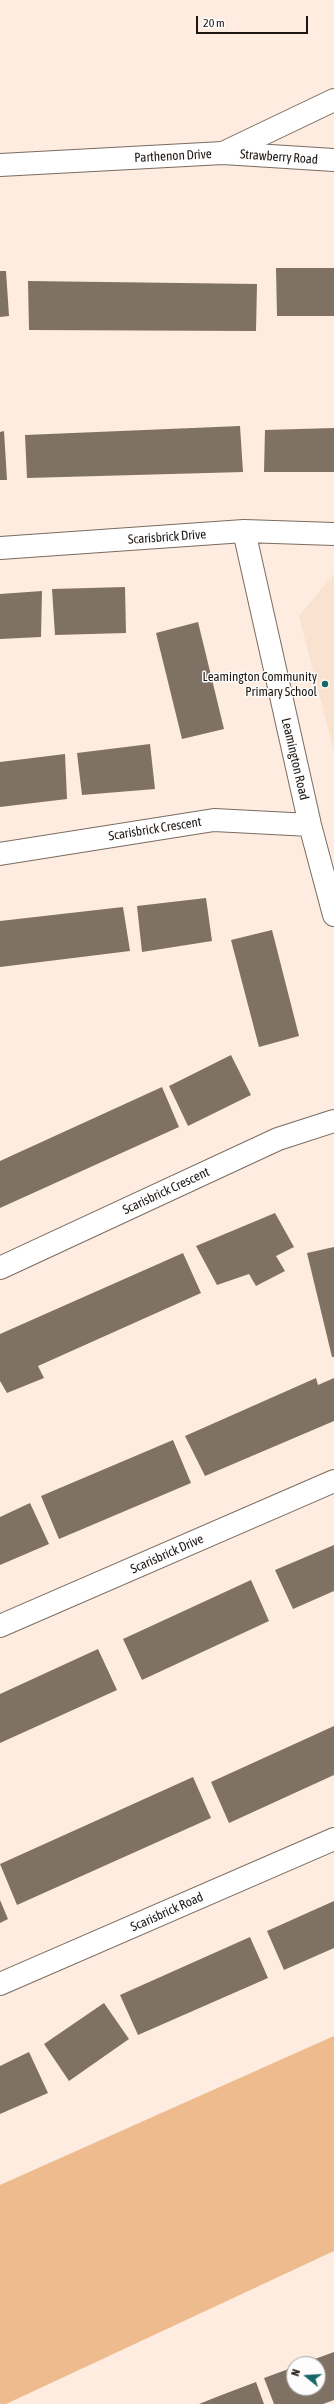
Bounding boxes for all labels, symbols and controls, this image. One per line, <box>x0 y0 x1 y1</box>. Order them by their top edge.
scale bar <box>198 8 310 34</box>
text: 20 m <box>203 16 225 30</box>
street label: Parthenon Drive <box>134 146 212 166</box>
street label: Strawberry Road <box>239 146 319 168</box>
street label: Scarisbrick Drive <box>127 526 207 548</box>
place label: Leamington Community Primary School <box>203 669 317 700</box>
marker: Leamington Community Primary School <box>320 679 330 689</box>
street label: Leamington Road <box>278 716 312 802</box>
street label: Scarisbrick Crescent <box>107 814 203 844</box>
street label: Scarisbrick Crescent <box>120 1164 212 1218</box>
street label: Scarisbrick Drive <box>128 1531 206 1577</box>
street label: Scarisbrick Road <box>128 1889 206 1935</box>
north arrow <box>286 2356 326 2396</box>
text: N <box>289 2368 302 2378</box>

